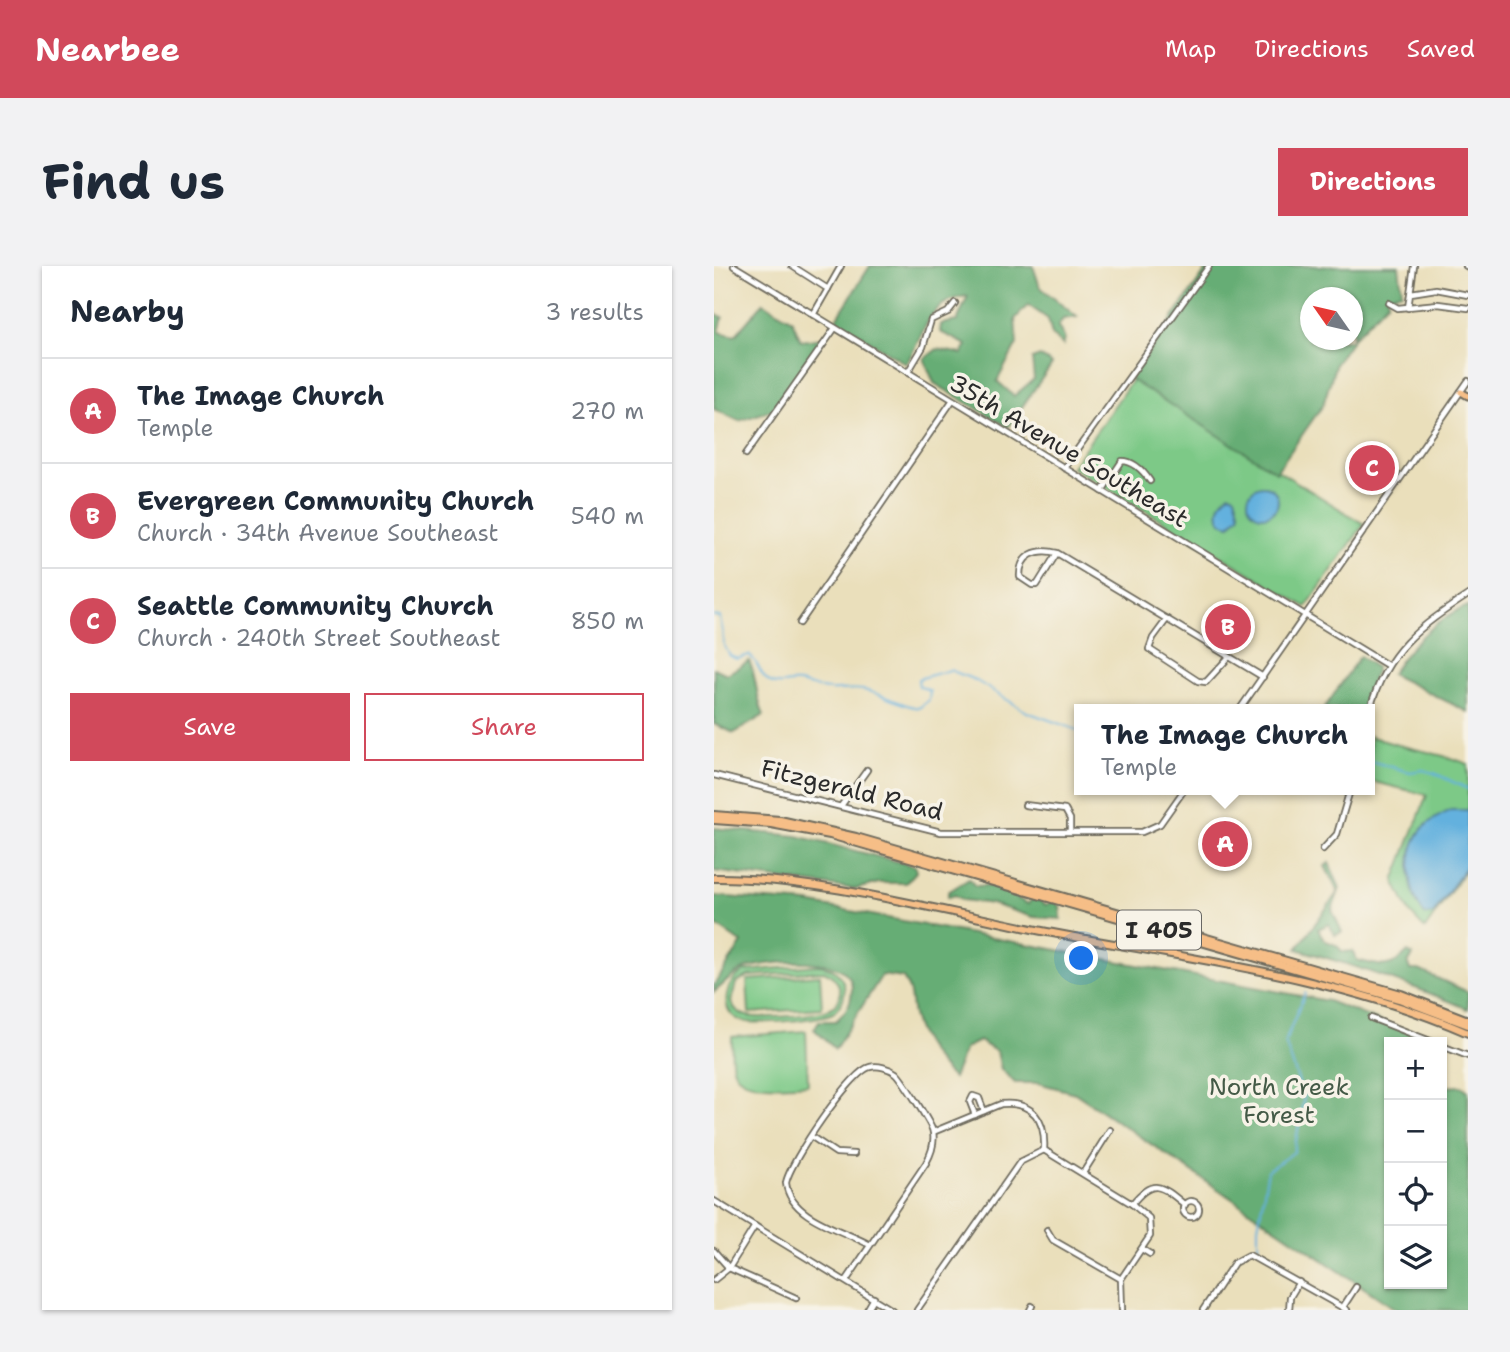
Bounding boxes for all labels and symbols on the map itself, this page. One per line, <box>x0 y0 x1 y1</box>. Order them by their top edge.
north arrow <box>1300 287 1363 350</box>
street label: 35th Avenue Southeast <box>944 367 1194 535</box>
pin: C <box>1349 442 1395 494</box>
pin: B <box>1205 601 1251 653</box>
street label: Fitzgerald Road <box>758 752 946 828</box>
pin: A <box>1202 818 1248 870</box>
road number: I 405 <box>1117 910 1201 950</box>
your location <box>1064 941 1098 975</box>
park label: North Creek Forest <box>1209 1071 1349 1131</box>

